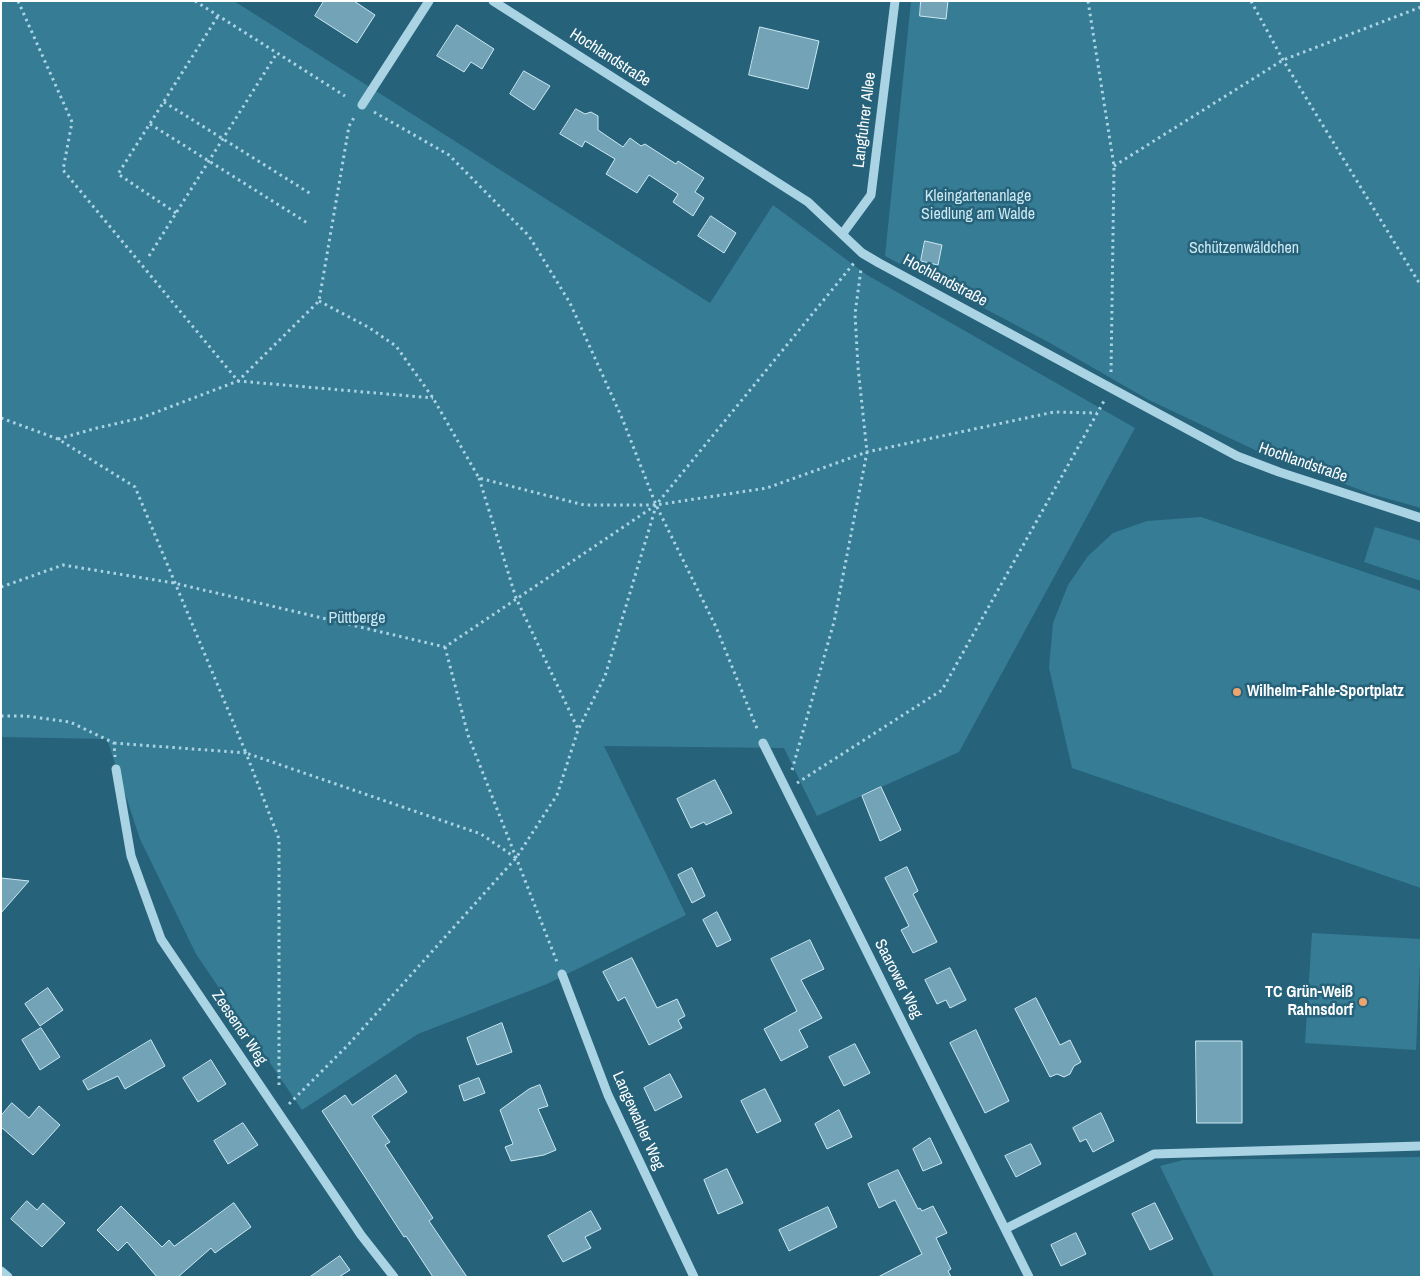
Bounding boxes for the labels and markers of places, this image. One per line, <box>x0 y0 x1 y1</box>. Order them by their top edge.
place label: Wilhelm-Fahle-Sportplatz <box>1247 682 1404 702</box>
marker: Wilhelm-Fahle-Sportplatz <box>1231 686 1243 698</box>
place label: TC Grün-Weiß Rahnsdorf <box>1265 983 1353 1021</box>
marker: TC Grün-Weiß Rahnsdorf <box>1357 996 1369 1008</box>

